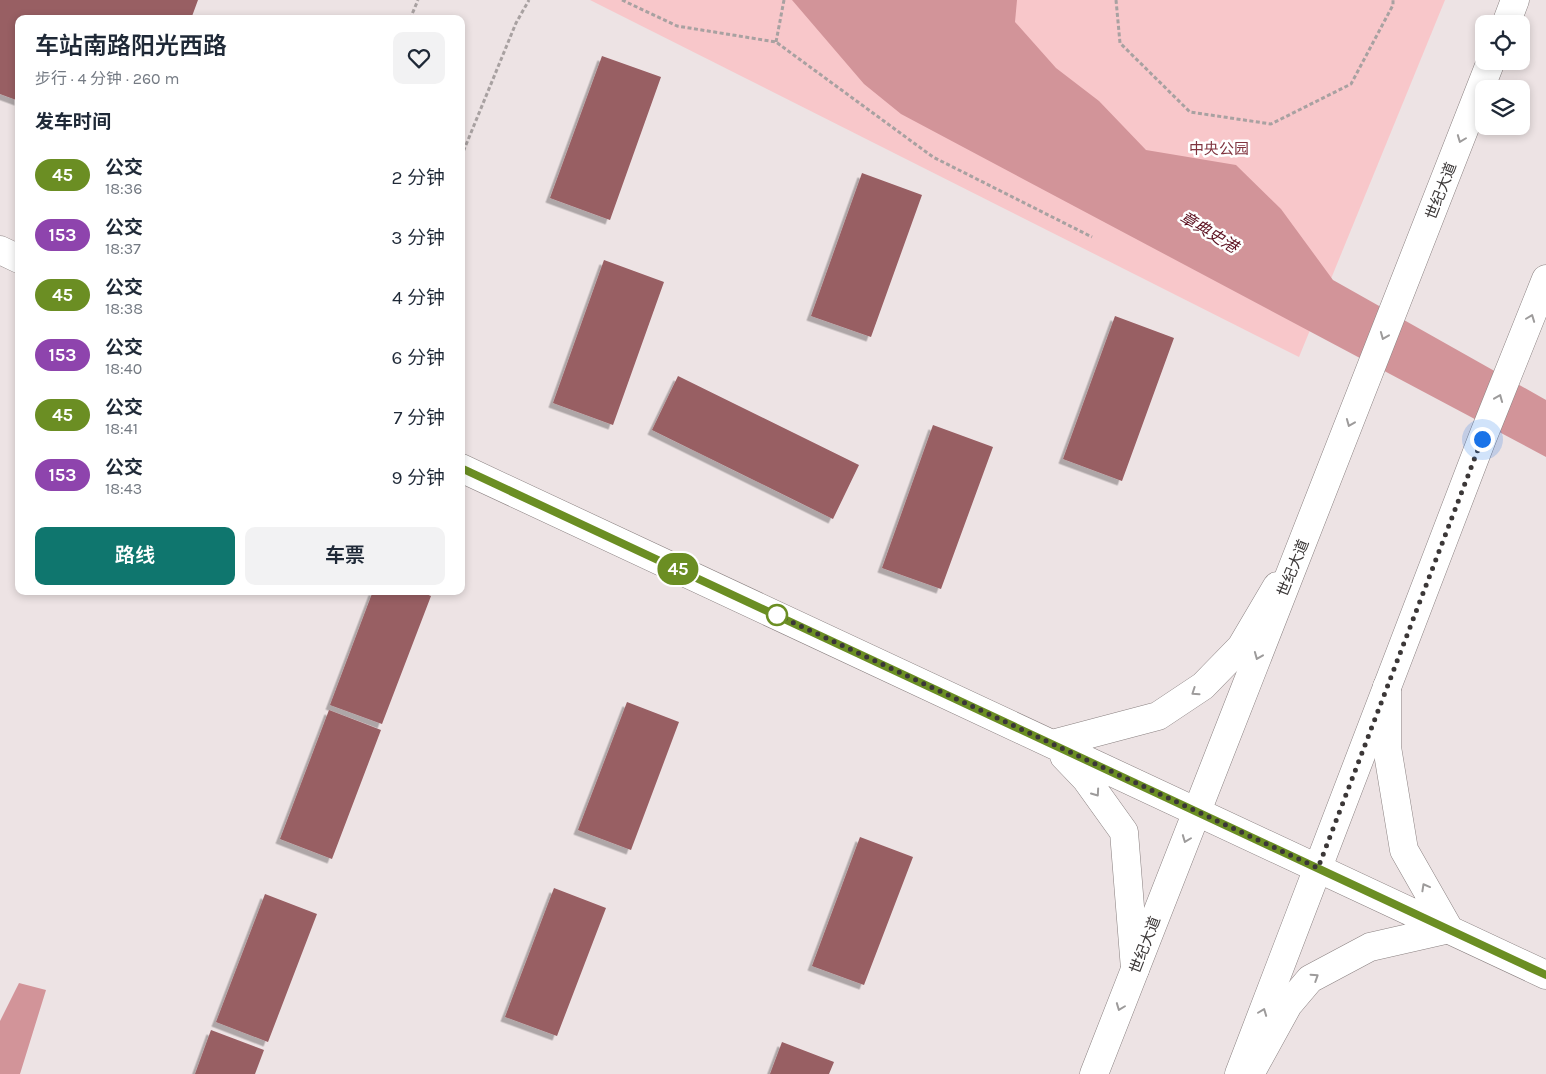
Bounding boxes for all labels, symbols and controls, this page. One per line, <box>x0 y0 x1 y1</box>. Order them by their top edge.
map controls <box>1475 15 1530 135</box>
button: locate <box>1475 15 1530 70</box>
text: 车站南路阳光西路 <box>35 32 227 60</box>
button: heart <box>393 32 445 84</box>
text: 步行 · 4 分钟 · 260 m <box>35 69 179 88</box>
button: layers <box>1475 80 1530 135</box>
text: 发车时间 <box>35 111 111 133</box>
one-way arrow <box>1457 135 1467 143</box>
park label: 中央公园 <box>1189 140 1249 158</box>
text: 公交 <box>105 157 143 179</box>
street label: 世纪大道 <box>1422 160 1460 222</box>
text: 45 <box>52 164 73 186</box>
text: 2 分钟 <box>391 167 445 189</box>
text: 18:36 <box>105 179 142 198</box>
water label: 章典史港 <box>1177 207 1243 258</box>
text: 公交 <box>105 217 143 239</box>
text: 153 <box>48 224 77 246</box>
text: 3 分钟 <box>391 227 445 249</box>
text: 18:37 <box>105 239 141 258</box>
text: 公交 <box>105 277 143 299</box>
text: 45 <box>52 284 73 306</box>
text: 4 分钟 <box>392 287 445 309</box>
text: 18:38 <box>105 299 143 318</box>
one-way arrow <box>1524 314 1535 323</box>
one-way arrow <box>1380 332 1390 340</box>
text: 公交 <box>105 337 143 359</box>
text: 153 <box>48 344 77 366</box>
text: 6 分钟 <box>392 347 445 369</box>
text: 18:40 <box>105 359 142 378</box>
one-way arrow <box>1492 394 1503 403</box>
text: 公交 <box>105 397 143 419</box>
text: 45 <box>52 404 73 426</box>
text: 7 分钟 <box>394 407 445 429</box>
one-way arrow <box>1346 418 1356 427</box>
text: 18:41 <box>105 419 138 438</box>
your location <box>1470 427 1495 452</box>
text: 公交 <box>105 457 143 479</box>
text: 153 <box>48 464 77 486</box>
text: 9 分钟 <box>391 467 445 489</box>
text: 18:43 <box>105 479 142 498</box>
button: 路线 <box>35 527 235 585</box>
button: 车票 <box>245 527 445 585</box>
street label: 世纪大道 <box>1273 537 1313 599</box>
line badge: 45 <box>656 553 700 585</box>
text: 45 <box>667 558 689 580</box>
unlabelled marker <box>766 604 788 626</box>
one-way arrow <box>1254 651 1264 660</box>
one-way arrow <box>1191 686 1200 695</box>
one-way arrow <box>1090 787 1099 797</box>
one-way arrow <box>1182 835 1192 843</box>
one-way arrow <box>1421 883 1431 892</box>
street label: 世纪大道 <box>1126 914 1164 976</box>
one-way arrow <box>1310 973 1319 983</box>
one-way arrow <box>1116 1002 1127 1011</box>
one-way arrow <box>1257 1008 1267 1017</box>

